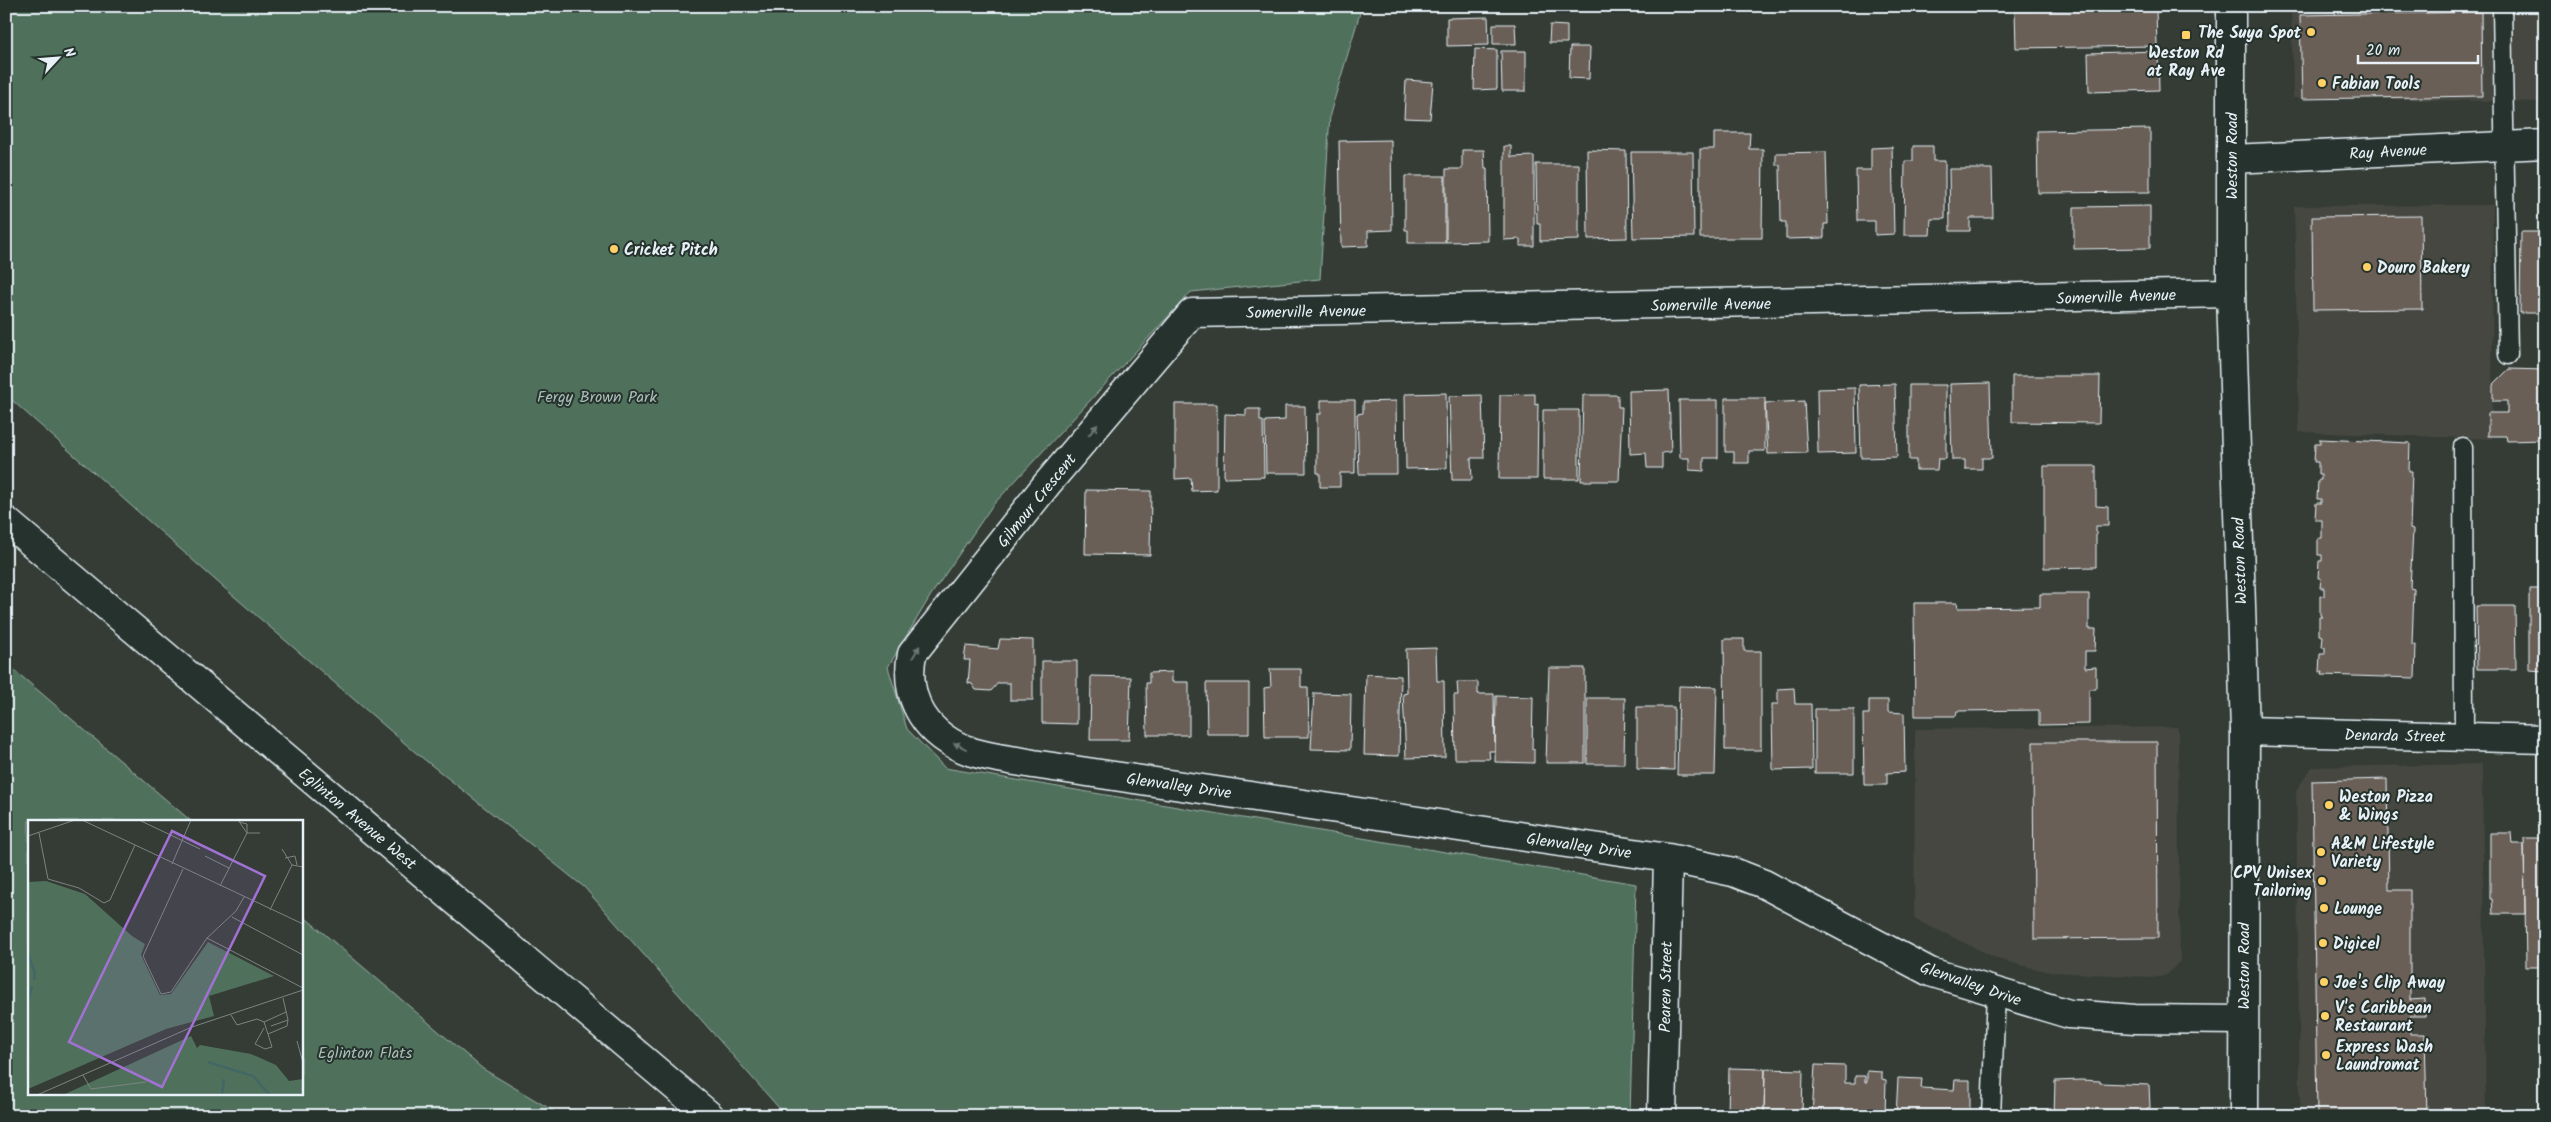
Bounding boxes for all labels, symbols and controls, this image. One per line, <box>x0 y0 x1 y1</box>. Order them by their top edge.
place label: The Suya Spot <box>2198 21 2302 46</box>
marker: The Suya Spot <box>2305 26 2317 38</box>
marker: Weston Rd at Ray Ave <box>2180 29 2192 41</box>
north arrow <box>32 32 82 82</box>
scale bar <box>2358 32 2478 64</box>
text: 20 m <box>2366 39 2400 63</box>
place label: Weston Rd at Ray Ave <box>2147 41 2225 84</box>
text: N <box>57 44 81 62</box>
place label: Fabian Tools <box>2332 72 2421 97</box>
marker: Fabian Tools <box>2316 77 2328 89</box>
street label: Weston Road <box>2220 111 2245 200</box>
street label: Ray Avenue <box>2349 138 2428 167</box>
place label: Cricket Pitch <box>624 238 718 263</box>
marker: Cricket Pitch <box>608 243 620 255</box>
place label: Douro Bakery <box>2377 256 2471 281</box>
marker: Douro Bakery <box>2361 261 2373 273</box>
street label: Somerville Avenue <box>2056 283 2177 312</box>
street label: Somerville Avenue <box>1651 292 1771 319</box>
street label: Somerville Avenue <box>1246 299 1366 326</box>
park label: Fergy Brown Park <box>537 385 657 410</box>
one-way arrow <box>1088 423 1099 436</box>
street label: Gilmour Crescent <box>991 448 1084 553</box>
street label: Weston Road <box>2226 516 2255 605</box>
one-way arrow <box>911 645 920 658</box>
street label: Denarda Street <box>2344 723 2447 750</box>
one-way arrow <box>953 742 967 750</box>
street label: Eglinton Avenue West <box>292 762 422 877</box>
street label: Glenvalley Drive <box>1125 767 1233 806</box>
place label: Weston Pizza & Wings <box>2339 785 2433 828</box>
marker: Weston Pizza & Wings <box>2323 799 2335 811</box>
inset map <box>28 820 302 1094</box>
street label: Glenvalley Drive <box>1525 827 1633 866</box>
place label: A&M Lifestyle Variety <box>2331 832 2435 875</box>
marker: A&M Lifestyle Variety <box>2315 846 2327 858</box>
place label: CPV Unisex Tailoring <box>2233 861 2312 904</box>
marker: CPV Unisex Tailoring <box>2316 875 2328 887</box>
place label: Lounge <box>2334 897 2382 922</box>
marker: Lounge <box>2318 902 2330 914</box>
street label: Weston Road <box>2232 921 2257 1010</box>
place label: Digicel <box>2333 932 2380 957</box>
marker: Digicel <box>2317 937 2329 949</box>
street label: Pearen Street <box>1653 940 1680 1033</box>
street label: Glenvalley Drive <box>1916 955 2025 1013</box>
place label: Joe's Clip Away <box>2334 971 2446 996</box>
marker: Joe's Clip Away <box>2318 976 2330 988</box>
place label: V's Caribbean Restaurant <box>2335 996 2432 1039</box>
marker: V's Caribbean Restaurant <box>2319 1010 2331 1022</box>
place label: Express Wash Laundromat <box>2336 1035 2433 1078</box>
park label: Eglinton Flats <box>318 1041 412 1066</box>
marker: Express Wash Laundromat <box>2320 1049 2332 1061</box>

